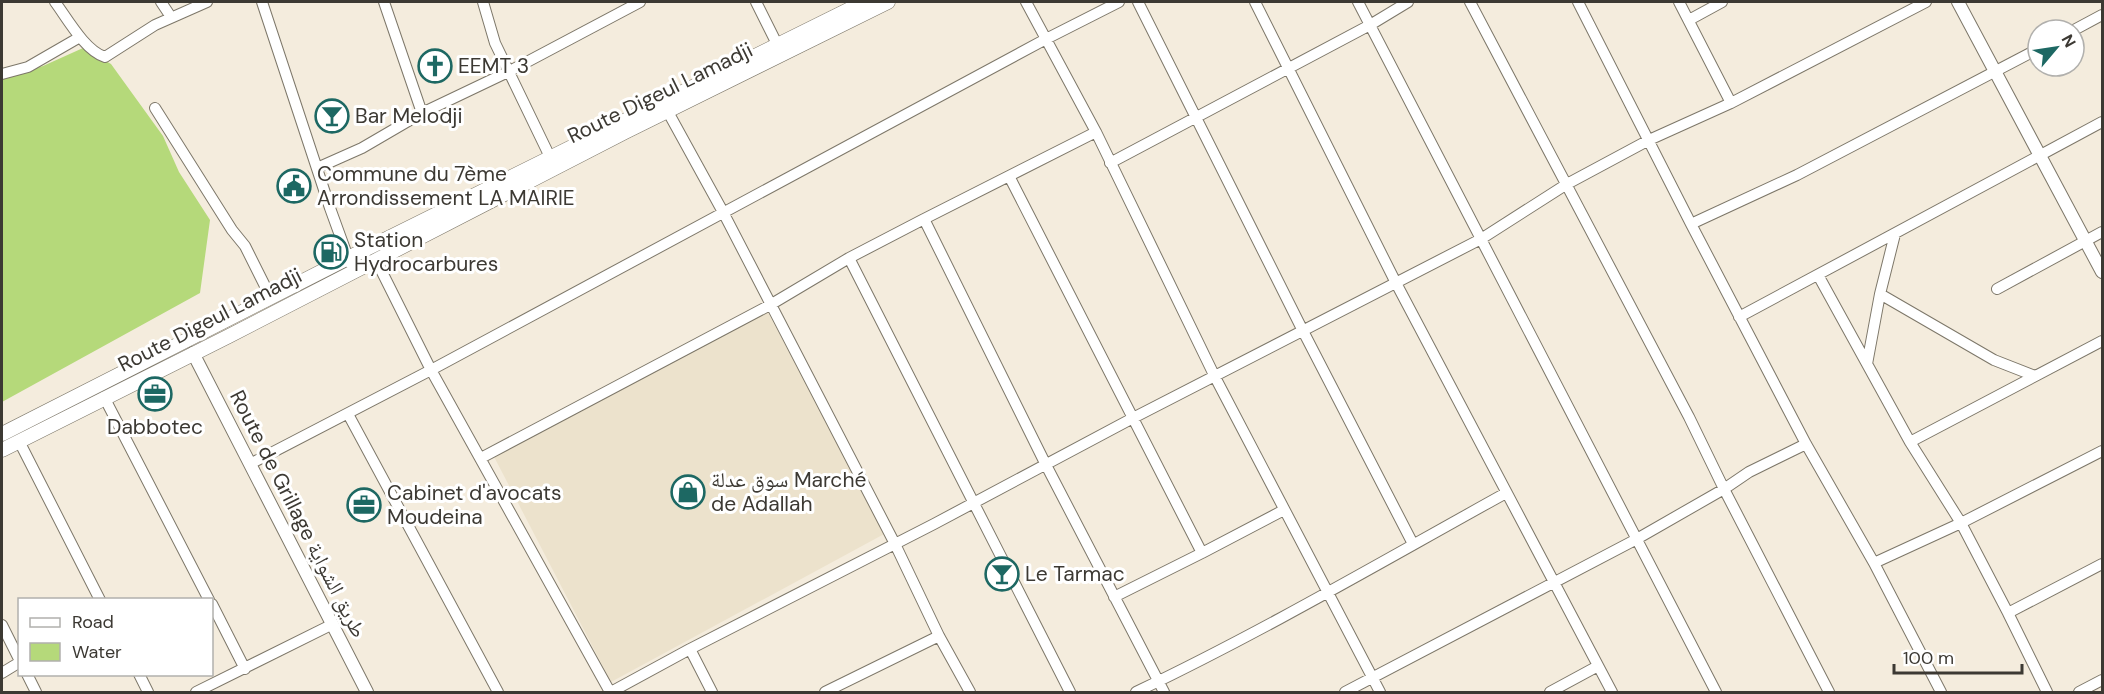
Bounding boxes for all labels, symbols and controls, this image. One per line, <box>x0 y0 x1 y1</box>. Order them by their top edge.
north arrow <box>2026 18 2086 78</box>
text: N <box>2057 31 2081 51</box>
street label: Route Digeul Lamadji <box>563 36 757 150</box>
church icon: EEMT 3 <box>417 48 453 84</box>
place label: EEMT 3 <box>458 52 529 80</box>
bar icon: Bar Melodji <box>314 98 350 134</box>
place label: Bar Melodji <box>355 102 462 130</box>
place label: Commune du 7ème Arrondissement LA MAIRIE <box>317 160 575 212</box>
public building icon: Commune du 7ème Arrondissement LA MAIRIE <box>276 168 312 204</box>
place label: Station Hydrocarbures <box>354 226 498 278</box>
fuel station icon: Station Hydrocarbures <box>313 234 349 270</box>
street label: Route Digeul Lamadji <box>113 262 307 378</box>
office icon: Dabbotec <box>137 376 173 412</box>
street label: Route de Grillage طريق الشواية <box>223 385 373 643</box>
place label: Dabbotec <box>107 413 203 441</box>
place label: سوق عدلة Marché de Adallah <box>711 466 866 518</box>
shop icon: سوق عدلة Marché de Adallah <box>670 474 706 510</box>
place label: Cabinet d'avocats Moudeina <box>387 479 562 531</box>
office icon: Cabinet d'avocats Moudeina <box>346 487 382 523</box>
bar icon: Le Tarmac <box>984 556 1020 592</box>
place label: Le Tarmac <box>1025 560 1125 588</box>
legend <box>18 598 213 676</box>
text: Road <box>72 610 114 634</box>
scale bar <box>1894 637 2022 675</box>
text: Water <box>72 640 122 664</box>
text: 100 m <box>1903 646 1954 670</box>

